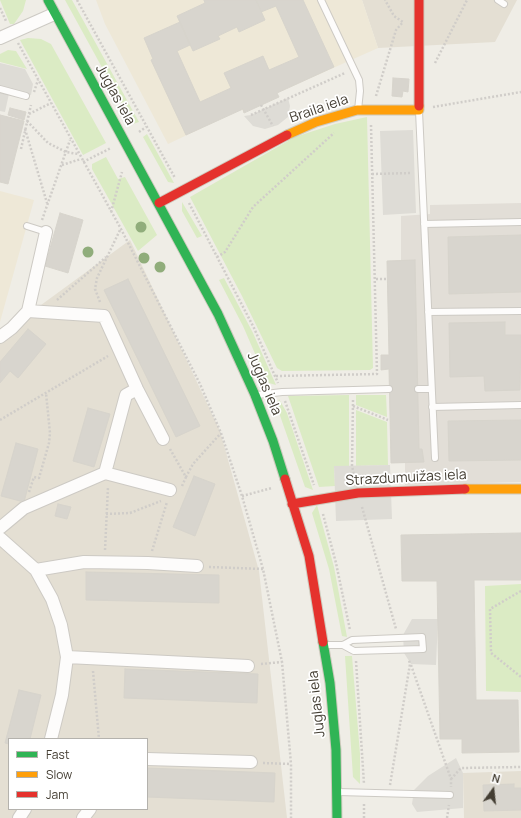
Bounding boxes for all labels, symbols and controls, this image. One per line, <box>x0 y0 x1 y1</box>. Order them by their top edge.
street label: Juglas iela <box>91 62 139 128</box>
street label: Braila iela <box>288 91 350 127</box>
street label: Juglas iela <box>243 350 285 418</box>
street label: Strazdumuižas iela <box>345 466 467 490</box>
street label: Juglas iela <box>305 670 329 738</box>
legend <box>8 738 148 810</box>
text: Fast <box>46 746 70 763</box>
text: Slow <box>46 766 72 783</box>
north arrow <box>473 770 513 810</box>
text: N <box>490 770 502 786</box>
text: Jam <box>46 786 68 803</box>

